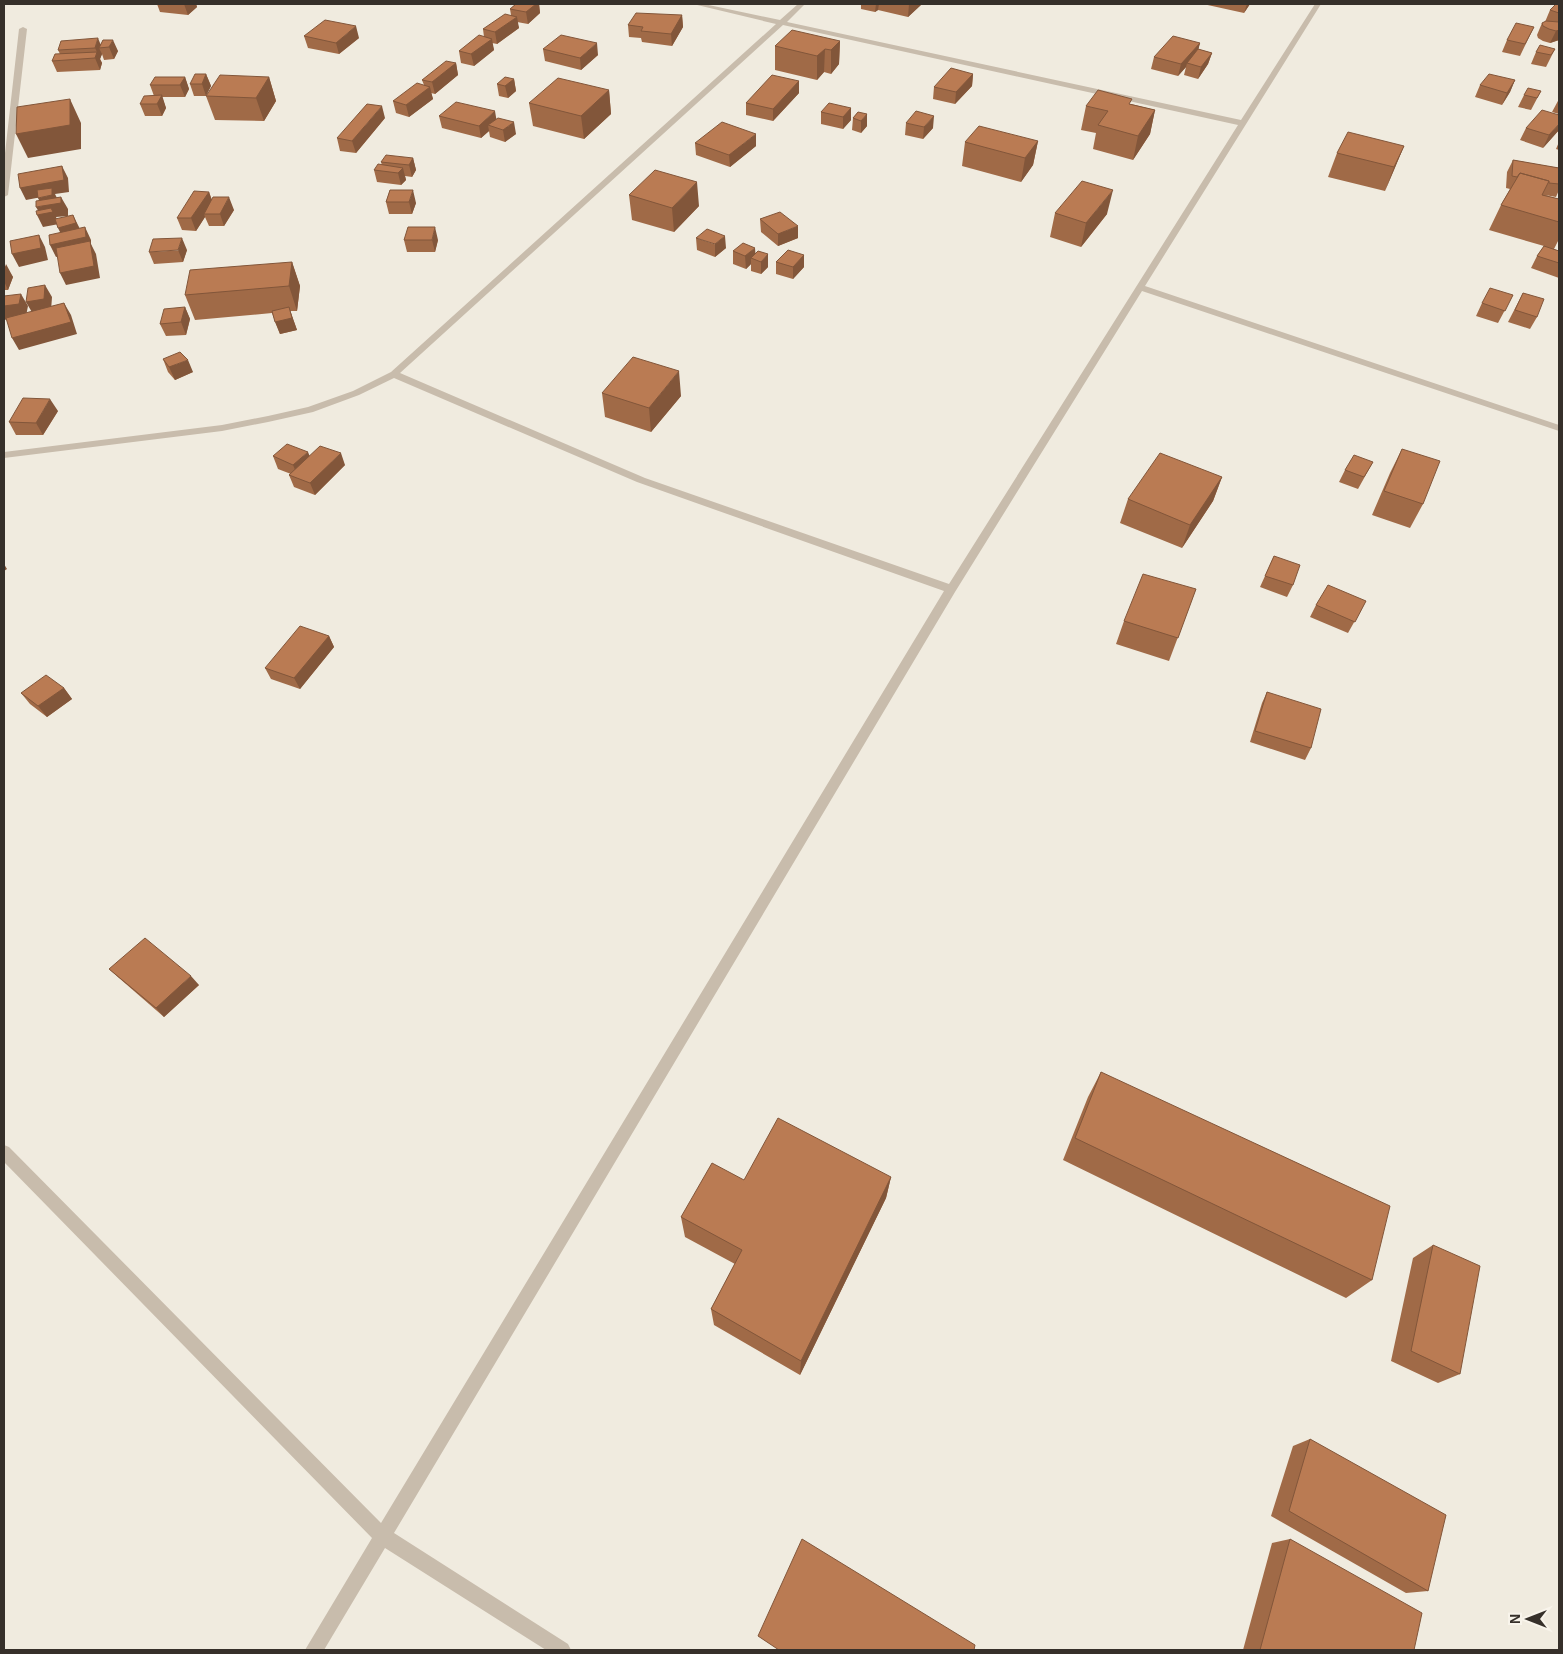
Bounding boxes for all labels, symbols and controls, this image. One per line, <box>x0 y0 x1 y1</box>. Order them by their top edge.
north arrow <box>1503 1594 1553 1644</box>
text: N <box>1507 1614 1523 1624</box>

